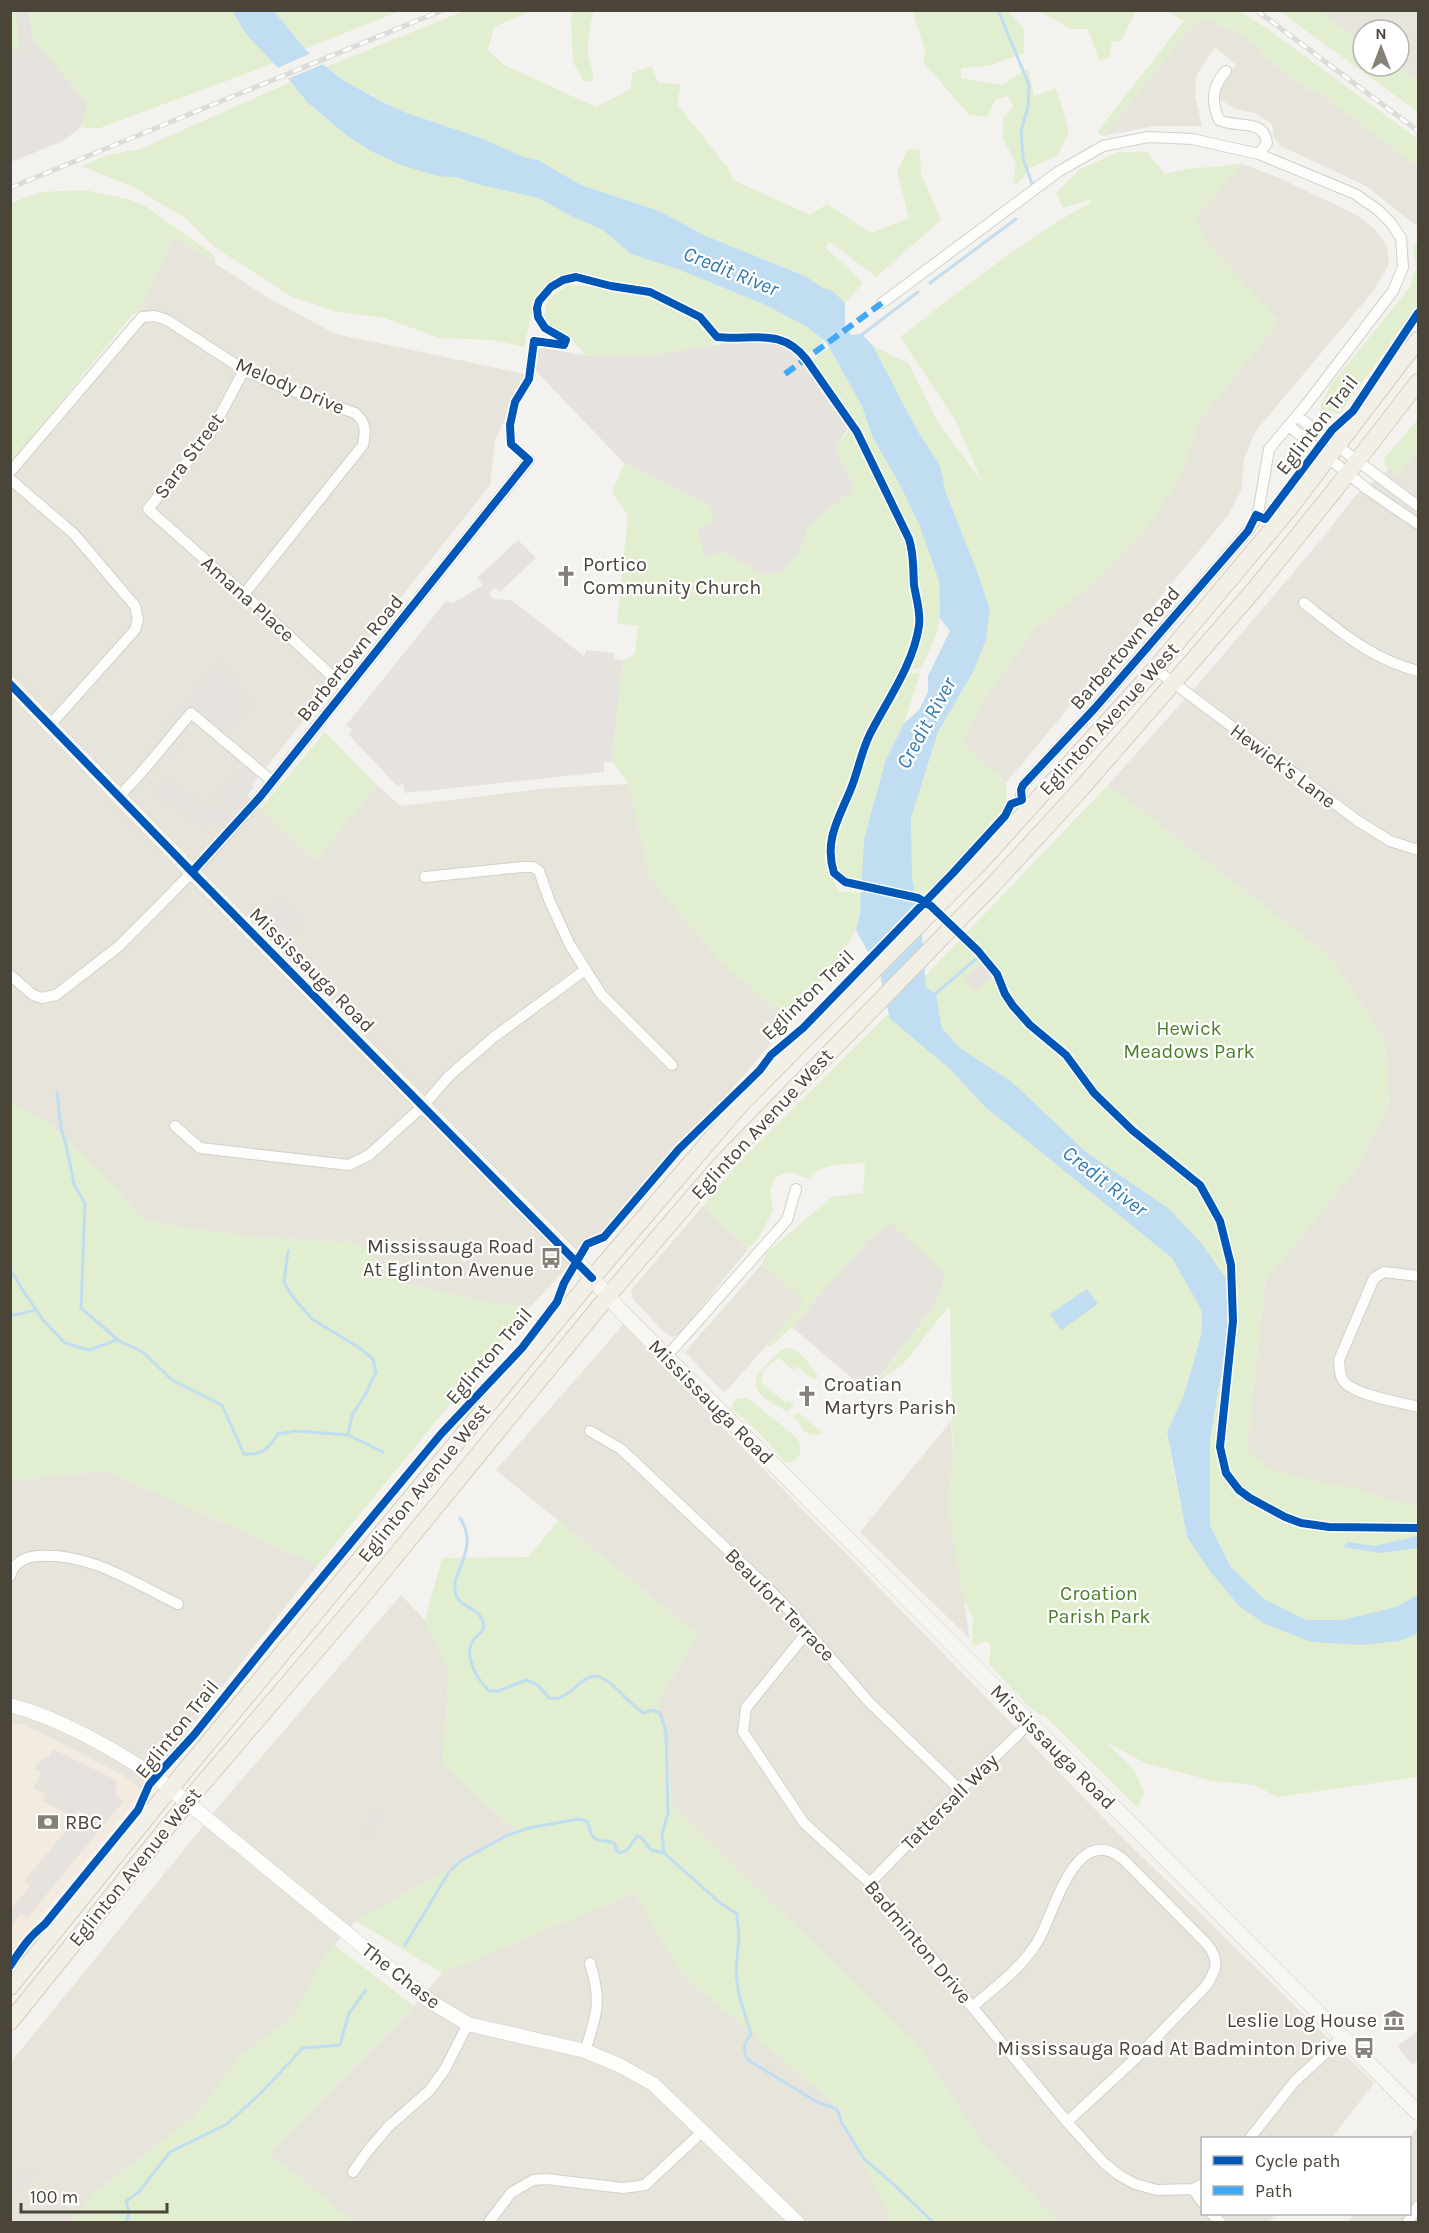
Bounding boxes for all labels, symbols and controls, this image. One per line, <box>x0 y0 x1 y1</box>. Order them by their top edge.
north arrow <box>1351 18 1411 78</box>
text: N <box>1375 24 1387 43</box>
water label: Credit River <box>680 241 783 301</box>
street label: Melody Drive <box>232 353 348 419</box>
street label: Eglinton Trail <box>1271 371 1363 479</box>
street label: Sara Street <box>149 408 229 503</box>
street label: Amana Place <box>197 551 299 647</box>
place label: Portico Community Church <box>583 553 761 599</box>
church icon: Portico Community Church <box>554 564 578 588</box>
street label: Barbertown Road <box>1065 582 1185 714</box>
street label: Barbertown Road <box>292 590 408 726</box>
street label: Eglinton Avenue West <box>1034 638 1184 800</box>
water label: Credit River <box>891 672 961 773</box>
street label: Hewick's Lane <box>1226 719 1340 813</box>
street label: Mississauga Road <box>245 903 379 1037</box>
street label: Eglinton Trail <box>757 945 859 1045</box>
park label: Hewick Meadows Park <box>1123 1017 1255 1063</box>
street label: Eglinton Avenue West <box>686 1044 838 1204</box>
water label: Credit River <box>1058 1141 1153 1222</box>
place label: Mississauga Road At Eglinton Avenue <box>363 1235 534 1281</box>
bus stop icon: Mississauga Road At Eglinton Avenue <box>539 1246 563 1270</box>
street label: Eglinton Trail <box>441 1303 537 1409</box>
street label: Mississauga Road <box>644 1335 778 1469</box>
place label: Croatian Martyrs Parish <box>824 1373 956 1419</box>
church icon: Croatian Martyrs Parish <box>795 1384 819 1408</box>
street label: Eglinton Avenue West <box>353 1399 495 1567</box>
street label: Beaufort Terrace <box>720 1544 840 1666</box>
park label: Croation Parish Park <box>1047 1582 1151 1628</box>
street label: Eglinton Trail <box>130 1675 224 1783</box>
street label: Mississauga Road <box>986 1680 1120 1814</box>
street label: Tattersall Way <box>897 1749 1003 1855</box>
street label: Eglinton Avenue West <box>64 1783 206 1951</box>
bank icon: RBC <box>36 1810 60 1834</box>
place label: RBC <box>65 1811 102 1834</box>
street label: Badminton Drive <box>860 1876 976 2008</box>
street label: The Chase <box>357 1938 445 2014</box>
museum icon: Leslie Log House <box>1382 2008 1406 2032</box>
place label: Leslie Log House <box>1227 2009 1377 2032</box>
bus stop icon: Mississauga Road At Badminton Drive <box>1352 2036 1376 2060</box>
place label: Mississauga Road At Badminton Drive <box>997 2037 1347 2060</box>
legend <box>1201 2137 1411 2215</box>
text: Cycle path <box>1255 2150 1340 2172</box>
scale bar <box>21 2176 166 2214</box>
text: Path <box>1255 2180 1293 2202</box>
text: 100 m <box>30 2186 78 2208</box>

